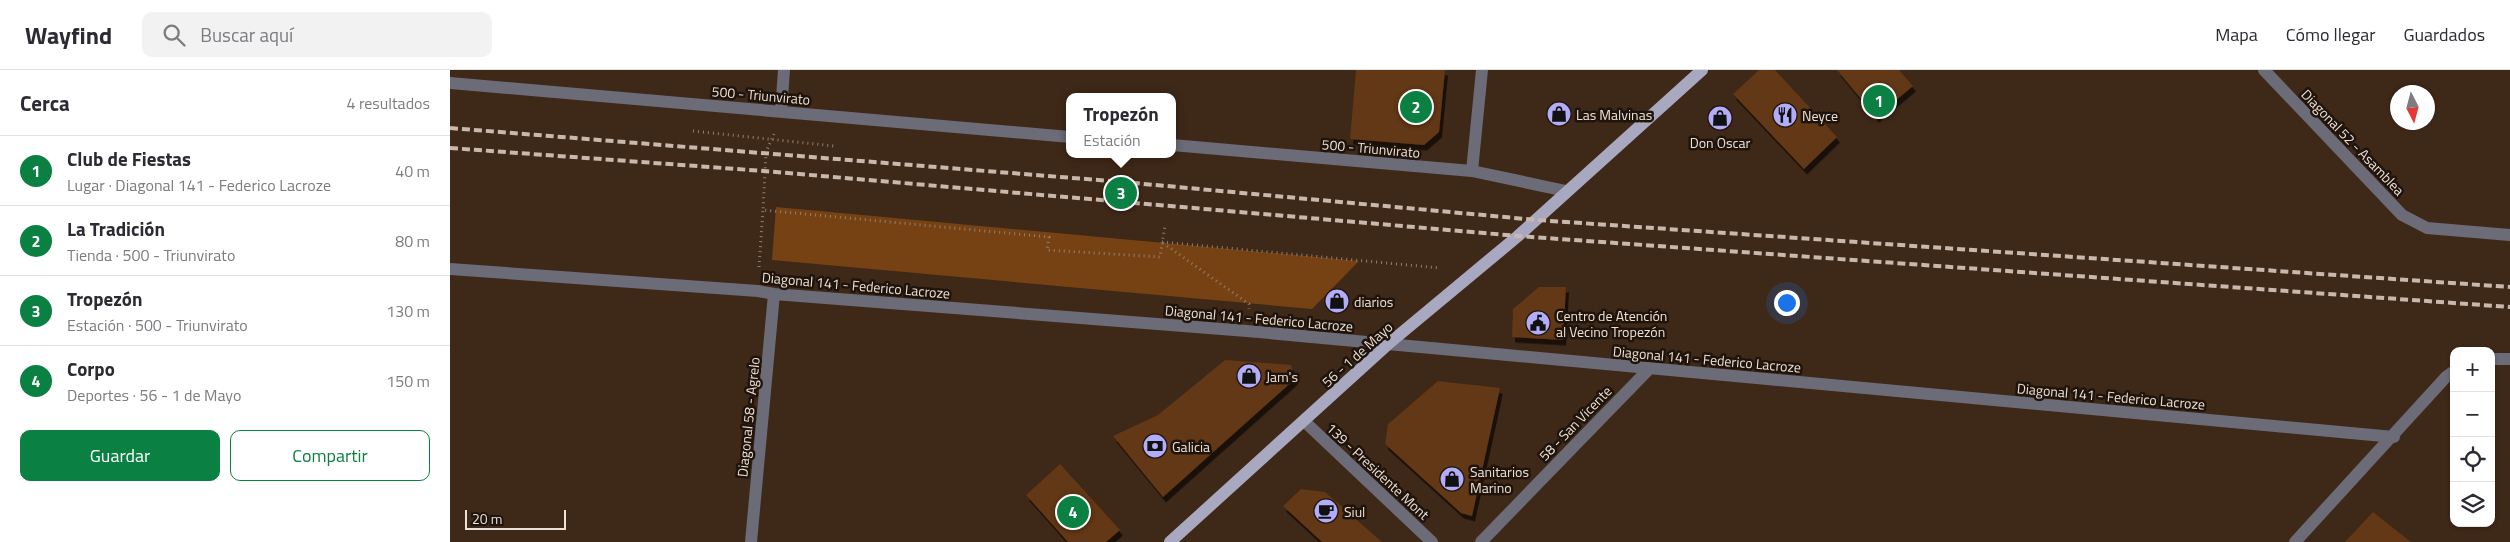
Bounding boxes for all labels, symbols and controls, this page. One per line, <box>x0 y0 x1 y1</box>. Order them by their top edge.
search box <box>142 12 492 57</box>
text: Wayfind <box>25 17 112 53</box>
text: Buscar aquí <box>200 20 293 49</box>
icon: search <box>160 21 188 49</box>
text: Mapa <box>2215 21 2258 48</box>
text: Cómo llegar <box>2286 21 2375 48</box>
text: Guardados <box>2403 21 2485 48</box>
street label: 500 - Triunvirato <box>711 80 811 110</box>
pin: 1 <box>1863 82 1895 120</box>
street label: Diagonal 52 - Asamblea <box>2297 84 2409 200</box>
north arrow <box>2390 85 2435 130</box>
text: Cerca <box>20 87 70 119</box>
pin: 2 <box>1400 88 1432 126</box>
text: 4 resultados <box>346 91 430 115</box>
popup <box>1066 93 1176 158</box>
text: Tropezón <box>1083 99 1159 128</box>
shop icon: Las Malvinas <box>1546 101 1572 127</box>
restaurant icon: Neyce <box>1772 102 1798 128</box>
place label: Las Malvinas <box>1576 104 1652 125</box>
shop icon: Don Oscar <box>1707 105 1733 131</box>
place label: Neyce <box>1802 105 1838 126</box>
text: Estación <box>1083 128 1141 152</box>
place label: Don Oscar <box>1690 132 1751 153</box>
street label: 500 - Triunvirato <box>1321 133 1421 163</box>
text: Club de Fiestas <box>67 144 191 173</box>
text: 1 <box>32 159 40 183</box>
text: 40 m <box>395 159 430 183</box>
text: Lugar · Diagonal 141 - Federico Lacroze <box>67 173 331 197</box>
pin: 3 <box>1105 174 1137 212</box>
text: La Tradición <box>67 214 165 243</box>
text: 2 <box>32 229 40 253</box>
text: 80 m <box>395 229 430 253</box>
text: Tienda · 500 - Triunvirato <box>67 243 235 267</box>
street label: Diagonal 141 - Federico Lacroze <box>761 266 951 304</box>
text: Tropezón <box>67 284 142 313</box>
shop icon: diarios <box>1324 288 1350 314</box>
your location <box>1774 290 1800 316</box>
place label: diarios <box>1354 291 1393 312</box>
text: 3 <box>32 299 40 323</box>
text: 130 m <box>386 299 430 323</box>
street label: Diagonal 141 - Federico Lacroze <box>1164 299 1354 337</box>
place label: Centro de Atención al Vecino Tropezón <box>1556 305 1667 342</box>
public building icon: Centro de Atención al Vecino Tropezón <box>1525 310 1551 336</box>
text: Estación · 500 - Triunvirato <box>67 313 248 337</box>
street label: 56 - 1 de Mayo <box>1317 316 1397 392</box>
street label: Diagonal 141 - Federico Lacroze <box>1612 340 1802 378</box>
map controls <box>2450 347 2495 527</box>
button: + <box>2450 347 2495 392</box>
text: Corpo <box>67 354 115 383</box>
street label: Diagonal 58 - Agrelo <box>731 356 765 478</box>
shop icon: Jam's <box>1236 363 1262 389</box>
place label: Jam's <box>1266 366 1298 387</box>
text: 4 <box>32 369 40 393</box>
text: 150 m <box>386 369 430 393</box>
street label: Diagonal 141 - Federico Lacroze <box>2016 377 2206 415</box>
street label: 58 - San Vicente <box>1534 381 1616 465</box>
text: Deportes · 56 - 1 de Mayo <box>67 383 241 407</box>
button: − <box>2450 392 2495 437</box>
street label: 139 - Presidente Mont <box>1322 418 1434 524</box>
button: Guardar <box>20 430 220 481</box>
button: Compartir <box>230 430 430 481</box>
bank icon: Galicia <box>1142 433 1168 459</box>
place label: Galicia <box>1172 436 1210 457</box>
button: locate <box>2450 437 2495 482</box>
place label: Sanitarios Marino <box>1470 461 1529 498</box>
shop icon: Sanitarios Marino <box>1439 466 1465 492</box>
button: layers <box>2450 482 2495 527</box>
pin: 4 <box>1057 493 1089 531</box>
cafe icon: Siul <box>1313 498 1339 524</box>
place label: Siul <box>1344 501 1365 522</box>
scale bar <box>465 507 566 530</box>
text: 20 m <box>472 508 502 529</box>

